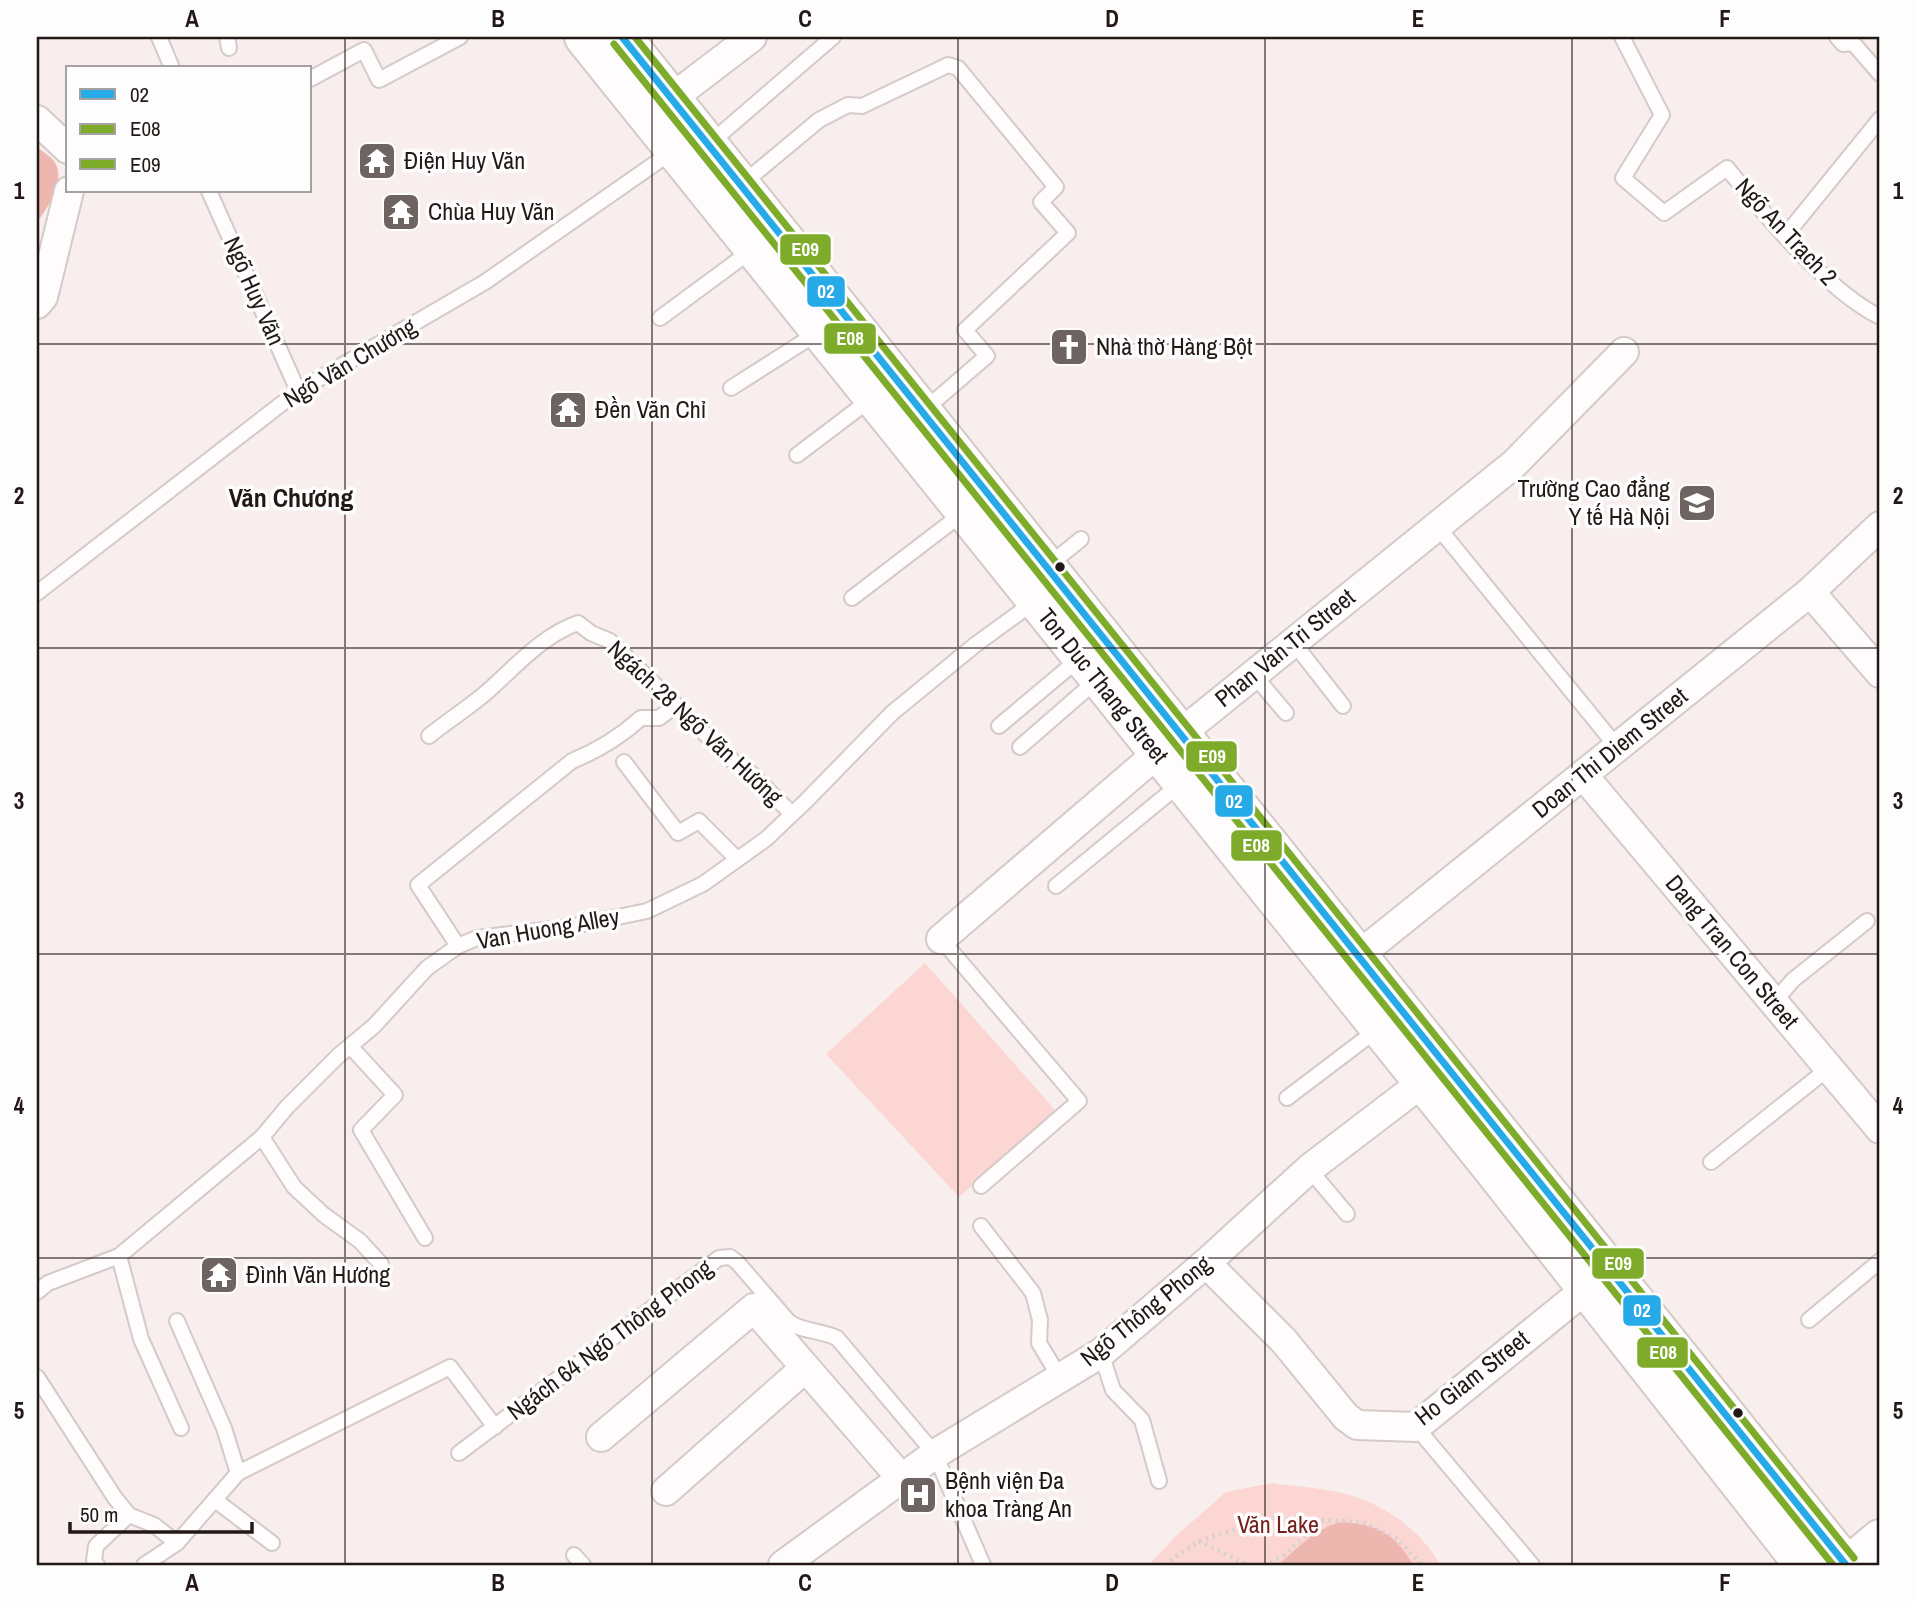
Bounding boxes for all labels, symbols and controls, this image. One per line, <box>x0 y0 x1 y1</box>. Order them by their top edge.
text: A <box>185 3 199 34</box>
text: B <box>491 3 505 34</box>
text: C <box>798 3 812 34</box>
text: D <box>1105 3 1119 34</box>
text: E <box>1412 3 1424 34</box>
text: F <box>1719 3 1731 34</box>
legend <box>66 66 312 192</box>
text: 02 <box>130 80 149 109</box>
text: E08 <box>130 114 161 143</box>
temple icon: Điện Huy Văn <box>356 140 398 182</box>
place label: Điện Huy Văn <box>404 144 525 176</box>
text: E09 <box>130 150 161 179</box>
street label: Ngõ An Trạch 2 <box>1729 171 1845 292</box>
text: 1 <box>14 175 25 206</box>
text: 1 <box>1893 175 1904 206</box>
temple icon: Chùa Huy Văn <box>380 191 422 233</box>
place label: Chùa Huy Văn <box>428 195 555 227</box>
street label: Ngõ Huy Văn <box>217 231 293 350</box>
line badge: E09 <box>779 233 832 266</box>
text: E09 <box>791 236 819 262</box>
line badge: 02 <box>806 275 846 308</box>
text: 02 <box>817 278 835 304</box>
street label: Ngõ Văn Chương <box>277 310 422 414</box>
line badge: E08 <box>823 322 877 355</box>
text: E08 <box>836 325 864 351</box>
church icon: Nhà thờ Hàng Bột <box>1048 326 1090 368</box>
place label: Nhà thờ Hàng Bột <box>1096 330 1253 362</box>
temple icon: Đền Văn Chỉ <box>547 389 589 431</box>
place label: Đền Văn Chỉ <box>595 393 706 425</box>
place label: Trường Cao đẳng Y tế Hà Nội <box>1518 472 1670 532</box>
text: 2 <box>14 480 24 511</box>
district label: Văn Chương <box>229 480 353 515</box>
text: 2 <box>1893 480 1903 511</box>
school or university icon: Trường Cao đẳng Y tế Hà Nội <box>1676 482 1718 524</box>
unlabelled marker <box>1053 560 1067 574</box>
street label: Phan Van Tri Street <box>1208 581 1361 714</box>
street label: Ton Duc Thang Street <box>1031 601 1177 770</box>
street label: Ngách 28 Ngõ Văn Hương <box>601 633 790 812</box>
street label: Doan Thi Diem Street <box>1525 679 1694 825</box>
line badge: E09 <box>1185 740 1238 773</box>
text: E09 <box>1198 743 1226 769</box>
line badge: 02 <box>1214 784 1254 818</box>
text: 3 <box>14 785 24 816</box>
text: 3 <box>1893 785 1903 816</box>
text: 02 <box>1225 788 1243 814</box>
line badge: E08 <box>1230 829 1283 862</box>
text: E08 <box>1242 832 1270 858</box>
street label: Dang Tran Con Street <box>1659 868 1807 1035</box>
street label: Van Huong Alley <box>474 900 622 956</box>
text: 4 <box>14 1090 25 1121</box>
text: 4 <box>1893 1090 1904 1121</box>
line badge: E09 <box>1591 1247 1645 1280</box>
street label: Ngõ Thông Phong <box>1073 1248 1217 1373</box>
text: E09 <box>1604 1250 1632 1276</box>
street label: Ngách 64 Ngõ Thông Phong <box>500 1251 719 1427</box>
temple icon: Đình Văn Hương <box>198 1254 240 1296</box>
place label: Đình Văn Hương <box>246 1258 390 1290</box>
line badge: 02 <box>1622 1294 1662 1327</box>
text: 02 <box>1633 1297 1651 1323</box>
street label: Ho Giam Street <box>1408 1322 1536 1432</box>
line badge: E08 <box>1636 1336 1689 1369</box>
text: E08 <box>1649 1339 1677 1365</box>
text: 5 <box>14 1395 24 1426</box>
text: 5 <box>1893 1395 1903 1426</box>
unlabelled marker <box>1731 1406 1745 1420</box>
place label: Bệnh viện Đa khoa Tràng An <box>945 1464 1072 1524</box>
hospital icon: Bệnh viện Đa khoa Tràng An <box>897 1474 939 1516</box>
scale bar <box>70 1490 252 1534</box>
text: 50 m <box>80 1500 118 1529</box>
park label: Văn Lake <box>1237 1508 1319 1540</box>
text: A <box>185 1567 199 1598</box>
text: B <box>491 1567 505 1598</box>
text: C <box>798 1567 812 1598</box>
text: D <box>1105 1567 1119 1598</box>
text: E <box>1412 1567 1424 1598</box>
text: F <box>1719 1567 1731 1598</box>

